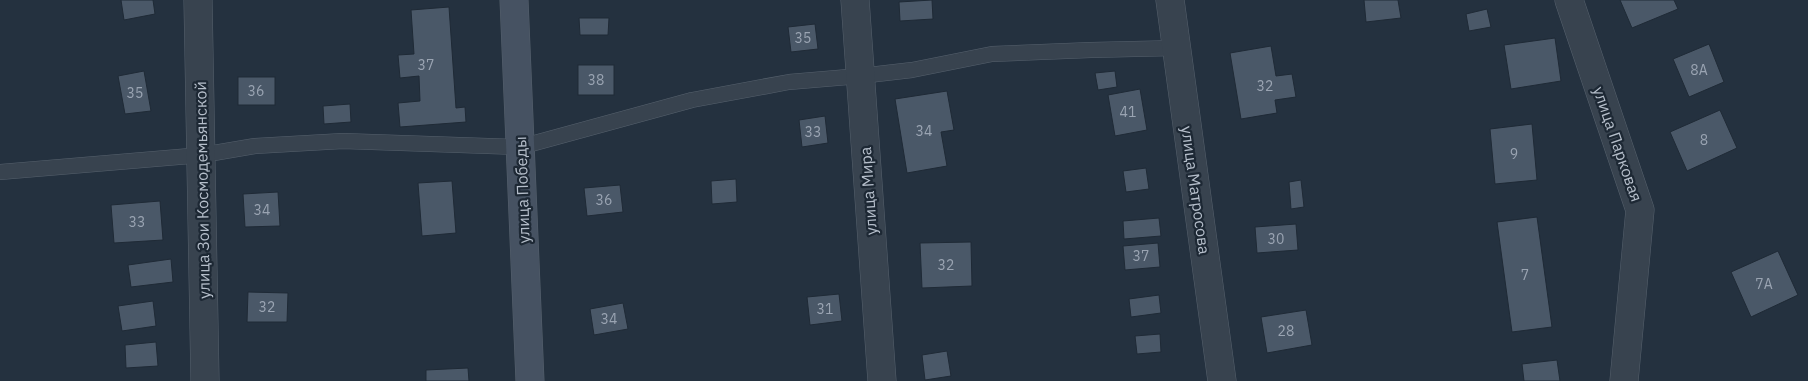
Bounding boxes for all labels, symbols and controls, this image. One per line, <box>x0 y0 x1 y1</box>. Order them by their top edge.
house number: 35 <box>795 29 811 47</box>
house number: 37 <box>418 56 434 74</box>
house number: 8А <box>1690 61 1708 79</box>
house number: 38 <box>588 71 604 89</box>
house number: 32 <box>1257 77 1273 95</box>
street label: улица Зои Космодемьянской <box>190 81 214 299</box>
house number: 36 <box>248 82 264 100</box>
house number: 35 <box>127 84 143 102</box>
street label: улица Парковая <box>1589 84 1647 204</box>
house number: 41 <box>1120 103 1136 121</box>
house number: 34 <box>916 122 932 140</box>
house number: 33 <box>805 123 821 141</box>
street label: улица Матросова <box>1177 125 1215 256</box>
house number: 8 <box>1700 131 1708 149</box>
street label: улица Победы <box>510 136 534 244</box>
house number: 9 <box>1510 145 1518 163</box>
street label: улица Мира <box>855 146 881 236</box>
house number: 36 <box>596 191 612 209</box>
house number: 34 <box>254 201 270 219</box>
house number: 33 <box>129 213 145 231</box>
house number: 30 <box>1268 230 1284 248</box>
house number: 37 <box>1133 247 1149 265</box>
house number: 32 <box>938 256 954 274</box>
house number: 7 <box>1521 266 1529 284</box>
house number: 7А <box>1755 275 1773 293</box>
house number: 32 <box>259 298 275 316</box>
house number: 31 <box>817 300 833 318</box>
house number: 34 <box>601 310 617 328</box>
house number: 28 <box>1278 322 1294 340</box>

